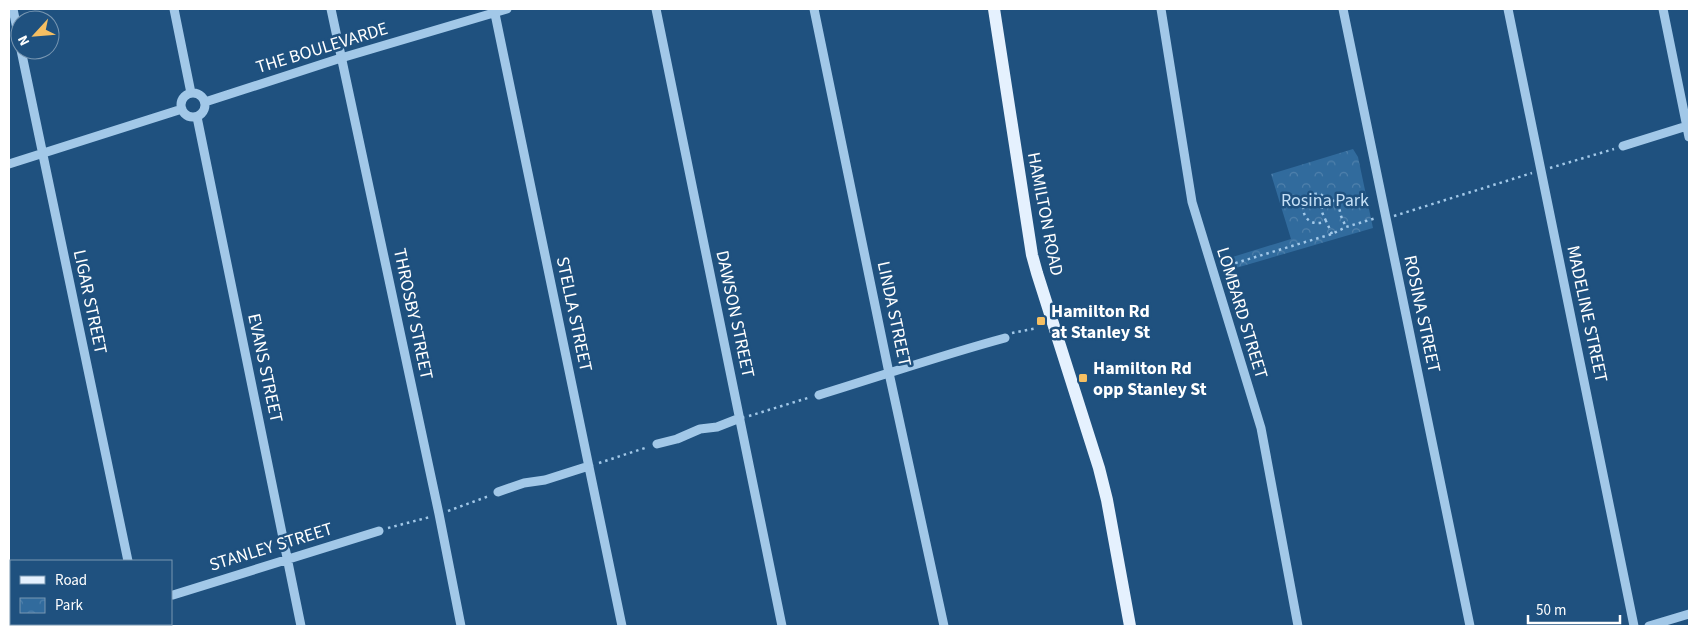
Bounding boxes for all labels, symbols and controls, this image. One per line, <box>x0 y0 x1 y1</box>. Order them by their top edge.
north arrow <box>10 10 60 60</box>
street label: THE BOULEVARDE <box>253 16 391 80</box>
text: N <box>13 32 35 49</box>
street label: HAMILTON ROAD <box>1021 150 1069 278</box>
park label: Rosina Park <box>1281 188 1369 213</box>
street label: MADELINE STREET <box>1560 243 1614 385</box>
street label: LOMBARD STREET <box>1210 244 1274 382</box>
street label: THROSBY STREET <box>387 246 439 382</box>
street label: LIGAR STREET <box>67 248 113 357</box>
street label: DAWSON STREET <box>709 248 761 380</box>
street label: ROSINA STREET <box>1397 253 1447 375</box>
street label: STELLA STREET <box>550 254 598 374</box>
street label: LINDA STREET <box>871 259 917 369</box>
place label: Hamilton Rd at Stanley St <box>1051 299 1150 345</box>
street label: EVANS STREET <box>241 311 289 425</box>
marker: Hamilton Rd at Stanley St <box>1035 315 1047 327</box>
place label: Hamilton Rd opp Stanley St <box>1093 356 1207 402</box>
marker: Hamilton Rd opp Stanley St <box>1077 372 1089 384</box>
street label: STANLEY STREET <box>206 516 336 578</box>
legend <box>10 560 172 625</box>
text: Road <box>55 570 87 591</box>
scale bar <box>1528 592 1620 624</box>
text: Park <box>55 595 84 616</box>
text: 50 m <box>1536 600 1566 621</box>

